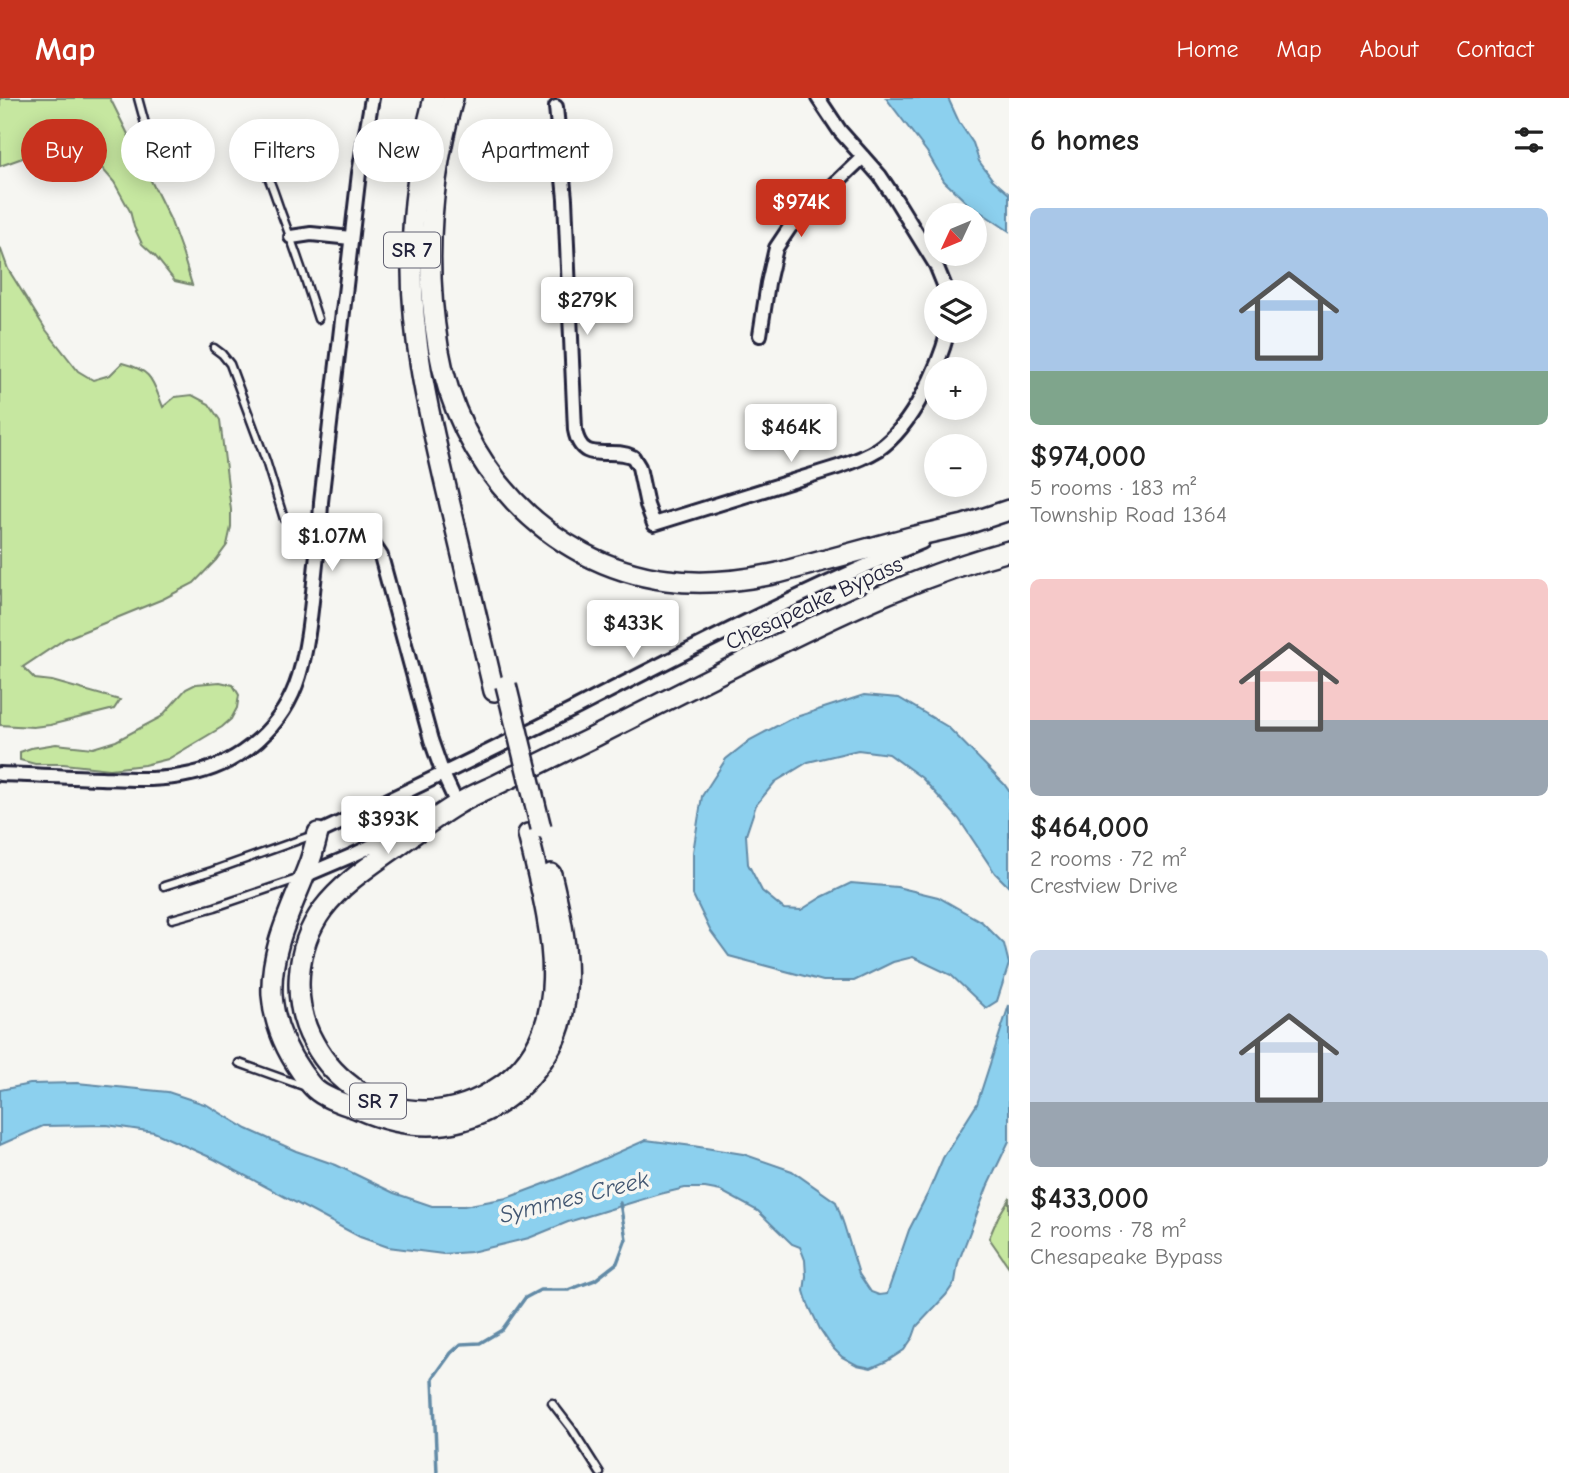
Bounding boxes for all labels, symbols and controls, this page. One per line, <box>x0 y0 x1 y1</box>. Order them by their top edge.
text: Map <box>35 30 96 68</box>
text: Home <box>1177 35 1238 63</box>
text: Map <box>1276 35 1322 63</box>
text: About <box>1360 35 1418 63</box>
text: Contact <box>1456 35 1534 63</box>
chip: Buy <box>21 119 107 182</box>
chip: Rent <box>121 119 215 182</box>
chip: Filters <box>229 119 339 182</box>
chip: New <box>353 119 444 182</box>
chip: Apartment <box>458 119 613 182</box>
icon: filters <box>1510 121 1548 159</box>
text: 6 homes <box>1030 123 1139 158</box>
pin: $974K <box>752 180 850 239</box>
text: $974K <box>772 188 830 215</box>
north arrow <box>924 203 987 266</box>
map controls <box>924 203 987 497</box>
road number: SR 7 <box>384 232 440 268</box>
icon: home <box>1226 253 1352 379</box>
pin: $279K <box>538 278 636 337</box>
button: layers <box>924 280 987 343</box>
text: $279K <box>557 286 617 313</box>
button: + <box>924 357 987 420</box>
pin: $464K <box>742 404 840 464</box>
text: $464K <box>761 413 821 440</box>
button: − <box>924 434 987 497</box>
text: $974,000 <box>1030 439 1146 474</box>
text: 5 rooms · 183 m² <box>1030 474 1196 501</box>
text: Township Road 1364 <box>1030 501 1227 528</box>
pin: $1.07M <box>275 514 389 573</box>
text: $1.07M <box>297 522 367 549</box>
street label: Chesapeake Bypass <box>721 550 907 656</box>
pin: $433K <box>584 601 682 660</box>
text: $433K <box>603 609 663 636</box>
icon: home <box>1226 624 1352 750</box>
pin: $393K <box>339 796 437 856</box>
text: $393K <box>357 805 419 832</box>
text: $464,000 <box>1030 810 1149 845</box>
text: 2 rooms · 72 m² <box>1030 845 1186 872</box>
text: Crestview Drive <box>1030 872 1178 899</box>
icon: home <box>1226 995 1352 1121</box>
road number: SR 7 <box>350 1084 406 1118</box>
water label: Symmes Creek <box>496 1165 652 1229</box>
text: $433,000 <box>1030 1181 1149 1216</box>
text: 2 rooms · 78 m² <box>1030 1216 1186 1243</box>
text: Chesapeake Bypass <box>1030 1243 1223 1270</box>

